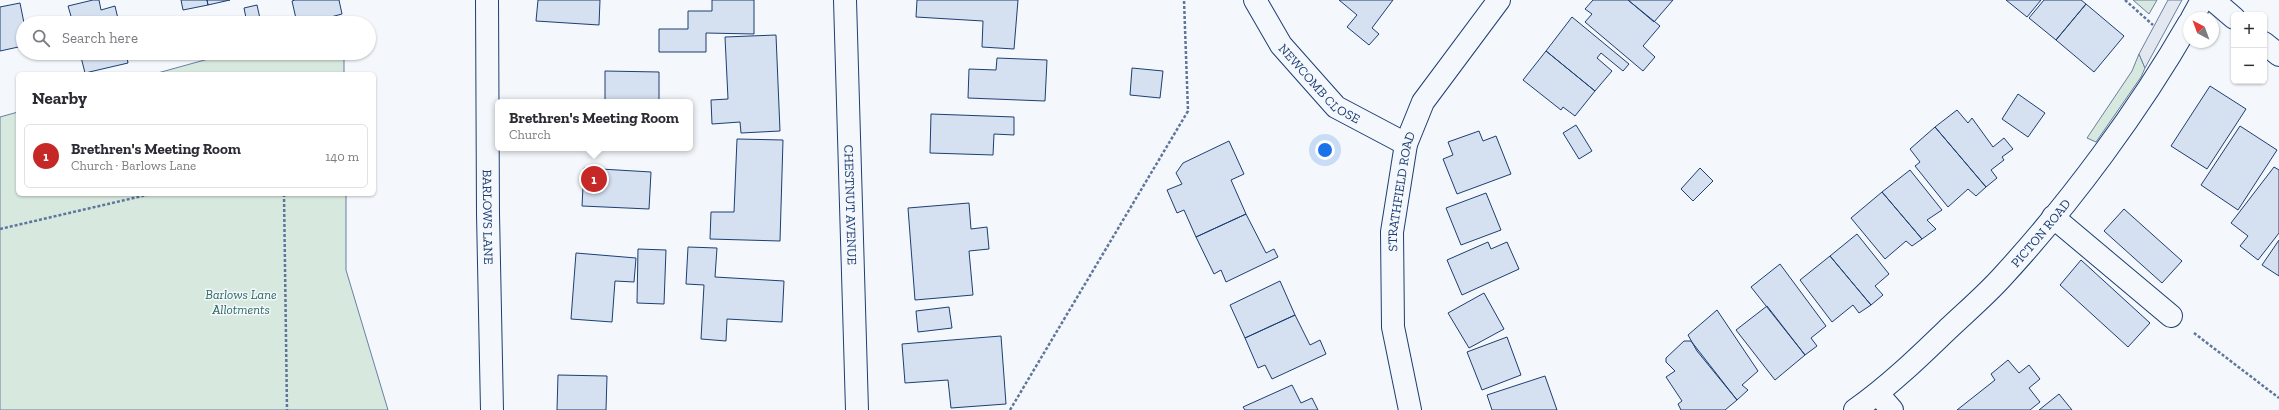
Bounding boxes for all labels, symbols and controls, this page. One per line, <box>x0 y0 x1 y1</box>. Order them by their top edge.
north arrow <box>2183 12 2219 48</box>
map controls <box>2231 12 2267 84</box>
button: + <box>2231 12 2267 48</box>
search box <box>16 16 376 60</box>
icon: search <box>30 27 52 49</box>
text: Search here <box>62 29 138 47</box>
street label: NEWCOMB CLOSE <box>1275 41 1363 127</box>
button: − <box>2231 48 2267 84</box>
text: Nearby <box>32 88 87 108</box>
popup <box>495 99 693 151</box>
text: Brethren's Meeting Room <box>509 109 679 127</box>
text: Church <box>509 127 551 142</box>
street label: STRATHFIELD ROAD <box>1385 129 1418 252</box>
text: Brethren's Meeting Room <box>71 140 241 158</box>
your location <box>1315 140 1335 160</box>
street label: CHESTNUT AVENUE <box>841 144 860 266</box>
text: 1 <box>43 149 49 164</box>
text: 140 m <box>325 149 359 164</box>
text: Church · Barlows Lane <box>71 158 196 173</box>
pin: 1 <box>581 164 607 194</box>
street label: BARLOWS LANE <box>480 169 496 265</box>
street label: PICTON ROAD <box>2008 196 2074 270</box>
park label: Barlows Lane Allotments <box>205 287 277 317</box>

